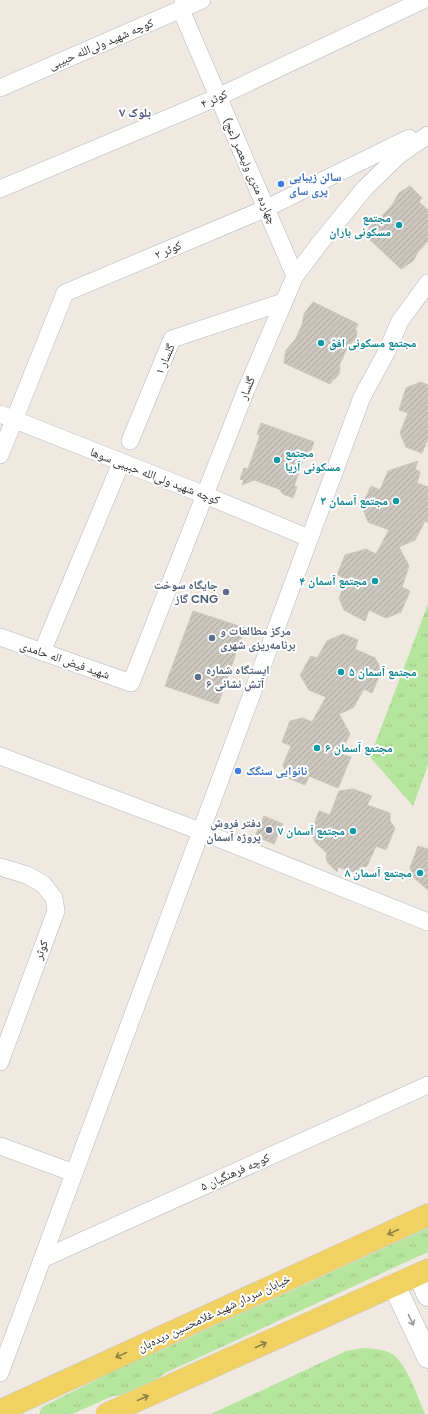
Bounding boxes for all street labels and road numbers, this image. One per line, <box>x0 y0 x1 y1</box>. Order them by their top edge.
street label: کوچه شهید ولی‌الله حبیبی <box>47 16 156 73</box>
street label: کوثر ۴ <box>198 87 230 111</box>
street label: چهارده متری ولیعصر (عج) <box>220 116 280 227</box>
street label: کوثر ۲ <box>152 238 184 262</box>
street label: گلسار ۱ <box>152 342 178 376</box>
street label: گلسار <box>236 374 258 402</box>
street label: کوچه شهید ولی‌الله حبیبی سوها <box>88 445 222 508</box>
street label: شهید فیض اله حامدی <box>18 638 112 682</box>
street label: کوثر <box>31 938 51 963</box>
street label: کوچه فرهنگیان ۵ <box>198 1150 272 1194</box>
street label: خیابان سردار شهید غلامحسین دیده‌بان <box>135 1271 293 1355</box>

